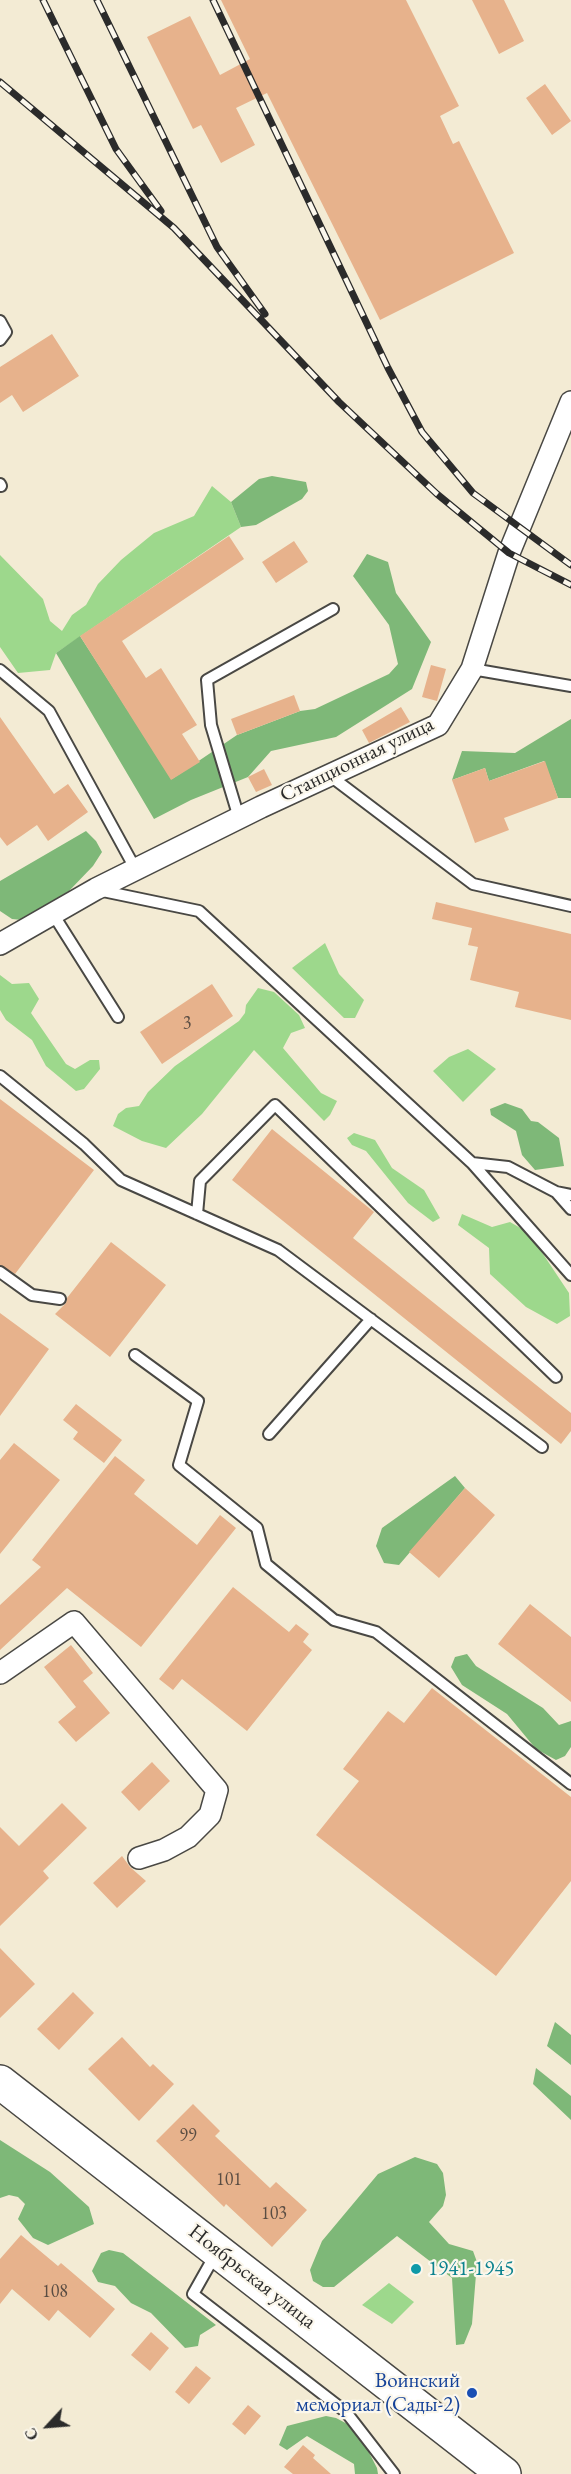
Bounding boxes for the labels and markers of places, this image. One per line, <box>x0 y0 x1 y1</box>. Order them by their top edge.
place label: 1941-1945 <box>428 2256 514 2282</box>
marker: 1941-1945 <box>409 2262 423 2276</box>
place label: Воинский мемориал (Сады-2) <box>296 2368 460 2418</box>
marker: Воинский мемориал (Сады-2) <box>465 2386 479 2400</box>

